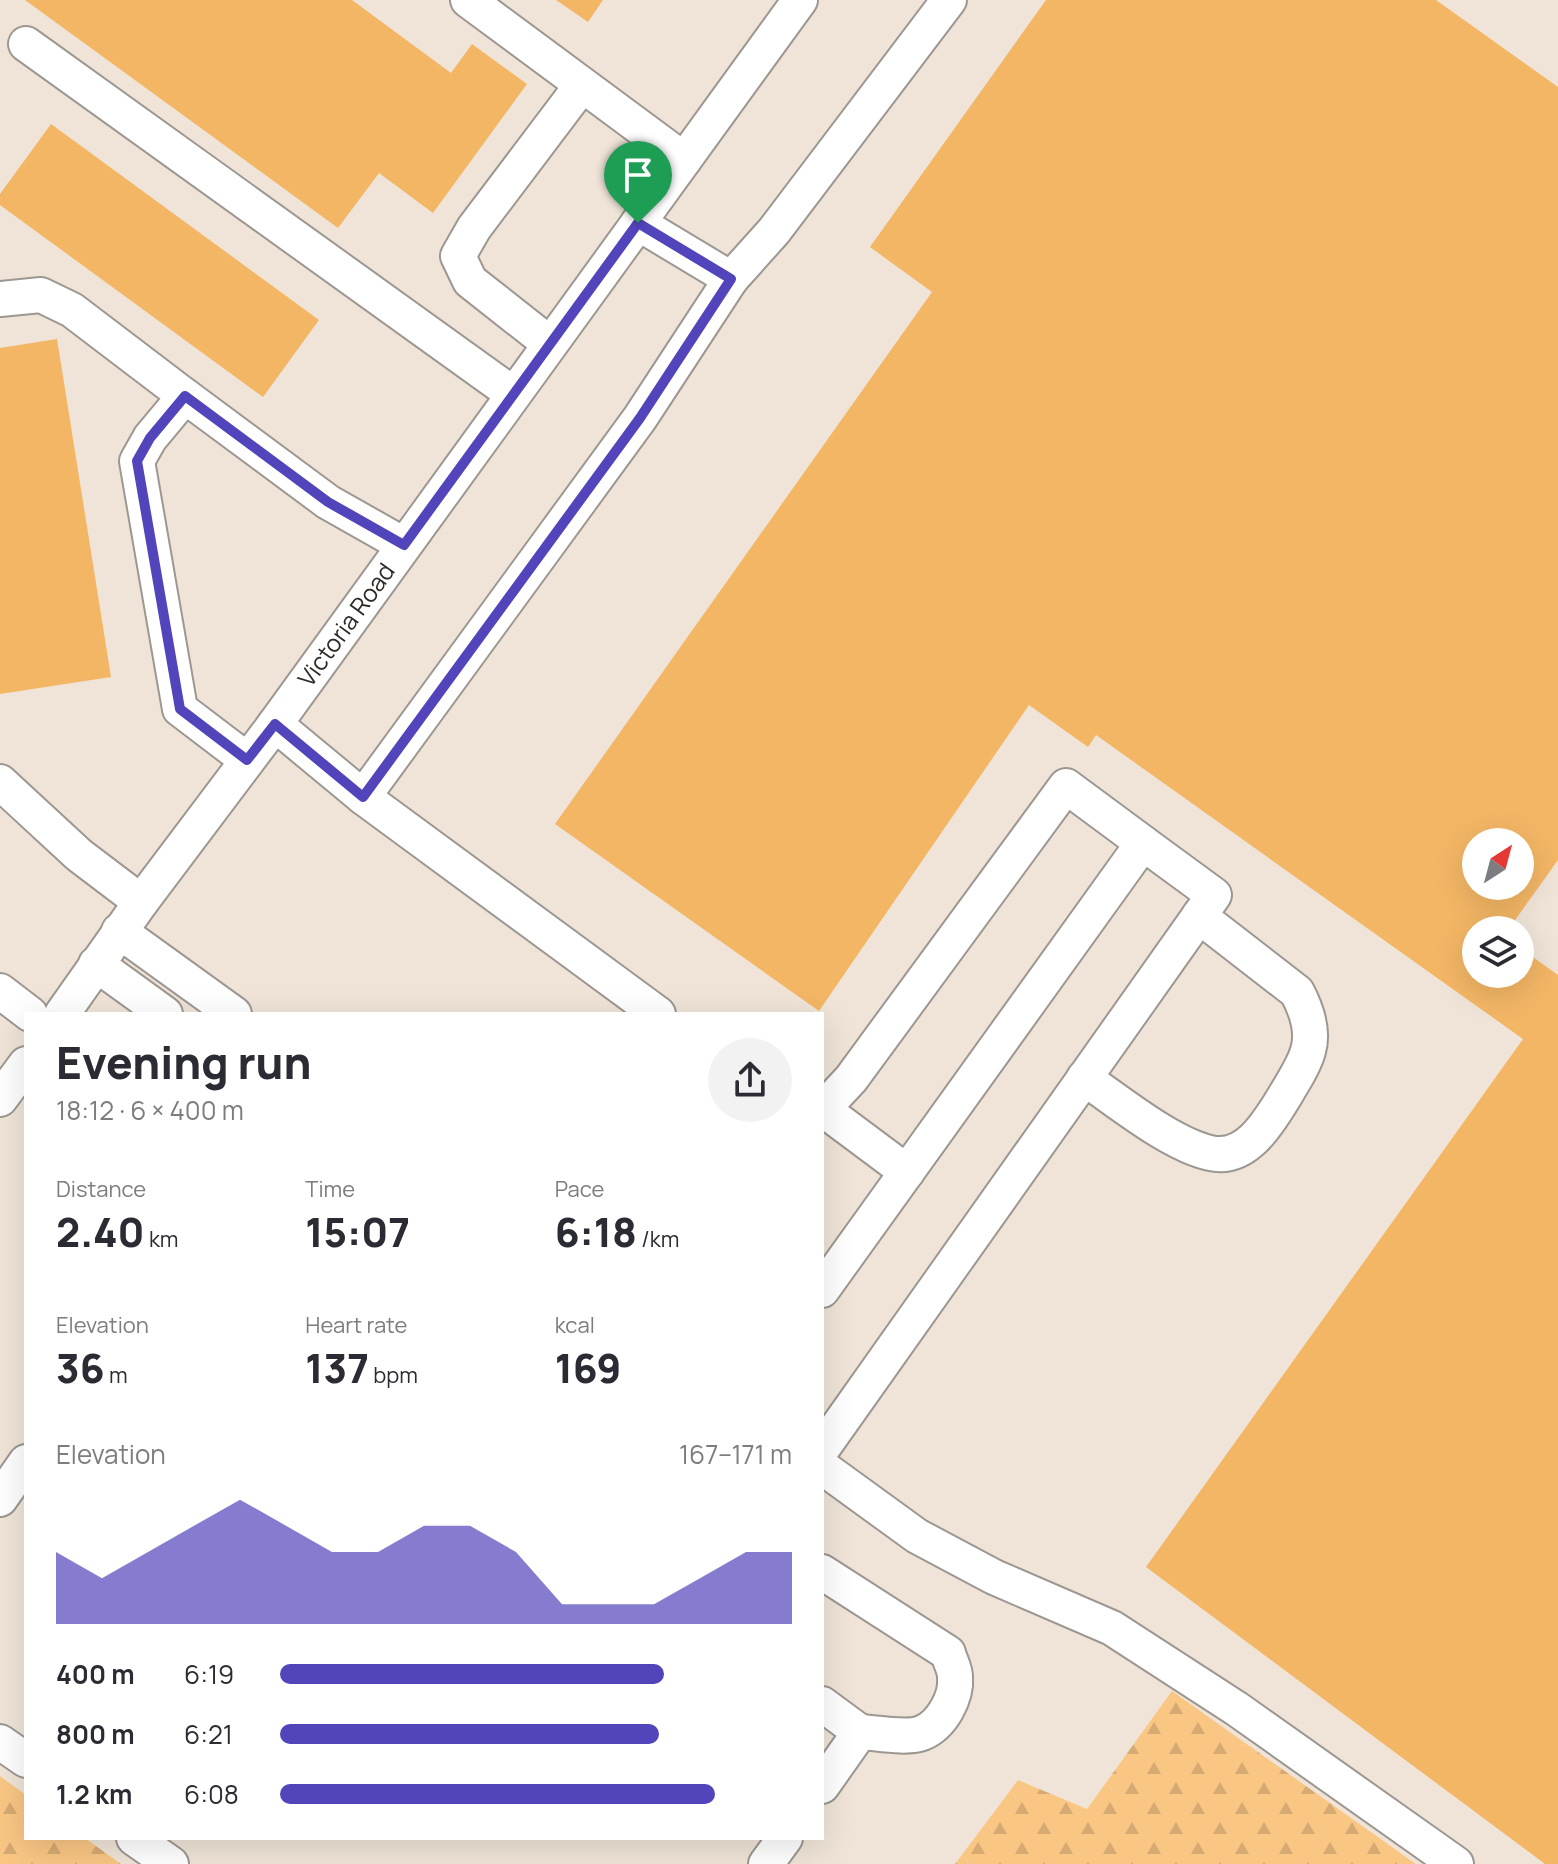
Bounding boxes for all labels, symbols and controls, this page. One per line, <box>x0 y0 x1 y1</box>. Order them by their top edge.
pin <box>604 141 672 223</box>
icon: arrive <box>616 153 660 197</box>
street label: Victoria Road <box>289 556 402 693</box>
north arrow <box>1462 828 1534 900</box>
map controls <box>1462 828 1534 988</box>
button: layers <box>1462 916 1534 988</box>
text: Evening run <box>56 1032 312 1092</box>
button: share <box>708 1038 792 1122</box>
text: 18:12 · 6 × 400 m <box>56 1092 244 1128</box>
text: Distance <box>56 1174 146 1204</box>
text: Time <box>305 1174 355 1204</box>
text: Pace <box>555 1174 604 1204</box>
text: 2.40 <box>56 1204 145 1259</box>
text: 15:07 <box>305 1204 410 1259</box>
text: 6:18 <box>555 1204 637 1259</box>
text: km <box>145 1224 179 1254</box>
text: /km <box>637 1224 679 1254</box>
text: Elevation <box>56 1310 149 1340</box>
text: Heart rate <box>305 1310 407 1340</box>
text: kcal <box>555 1310 595 1340</box>
text: 36 <box>56 1340 105 1395</box>
text: 137 <box>305 1340 369 1395</box>
text: 169 <box>555 1340 621 1395</box>
text: m <box>105 1360 128 1390</box>
text: bpm <box>369 1360 418 1390</box>
text: Elevation <box>56 1436 166 1472</box>
text: 167–171 m <box>679 1436 792 1472</box>
text: 400 m <box>56 1656 135 1692</box>
text: 6:19 <box>184 1656 234 1692</box>
text: 800 m <box>56 1716 135 1752</box>
text: 6:21 <box>184 1716 233 1752</box>
text: 1.2 km <box>56 1776 132 1812</box>
text: 6:08 <box>184 1776 239 1812</box>

